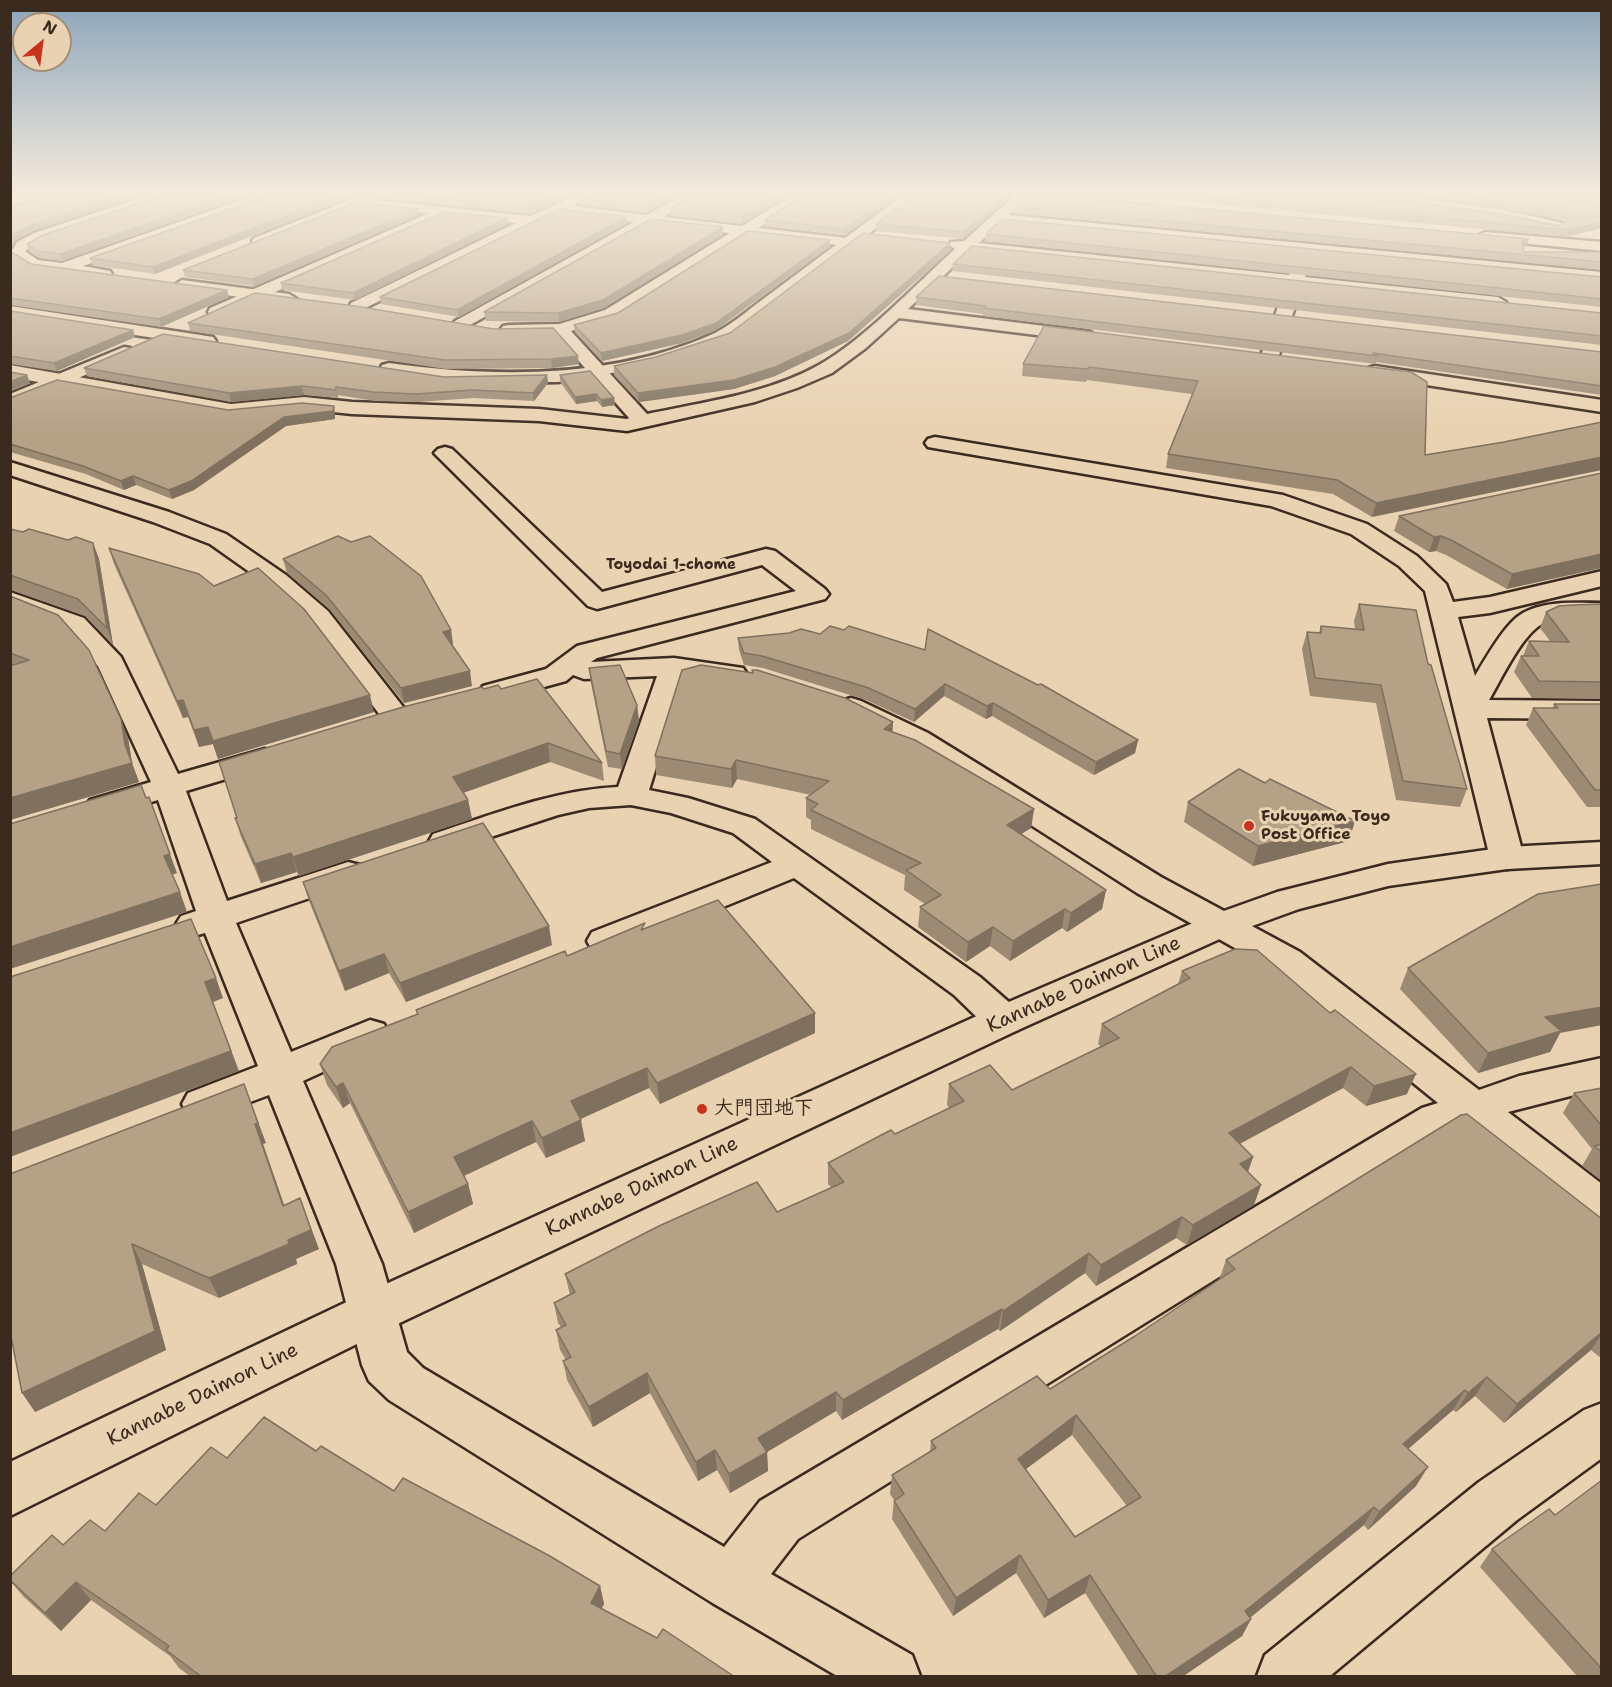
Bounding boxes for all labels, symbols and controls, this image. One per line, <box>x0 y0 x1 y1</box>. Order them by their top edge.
north arrow <box>12 12 72 72</box>
text: N <box>39 15 61 40</box>
district label: Toyodai 1-chome <box>606 556 736 574</box>
place label: Fukuyama Toyo Post Office <box>1261 807 1391 845</box>
marker: Fukuyama Toyo Post Office <box>1242 819 1256 833</box>
street label: Kannabe Daimon Line <box>983 931 1185 1039</box>
place label: 大門団地下 <box>714 1097 814 1121</box>
marker: 大門団地下 <box>695 1102 709 1116</box>
street label: Kannabe Daimon Line <box>542 1132 742 1242</box>
street label: Kannabe Daimon Line <box>104 1338 302 1452</box>

